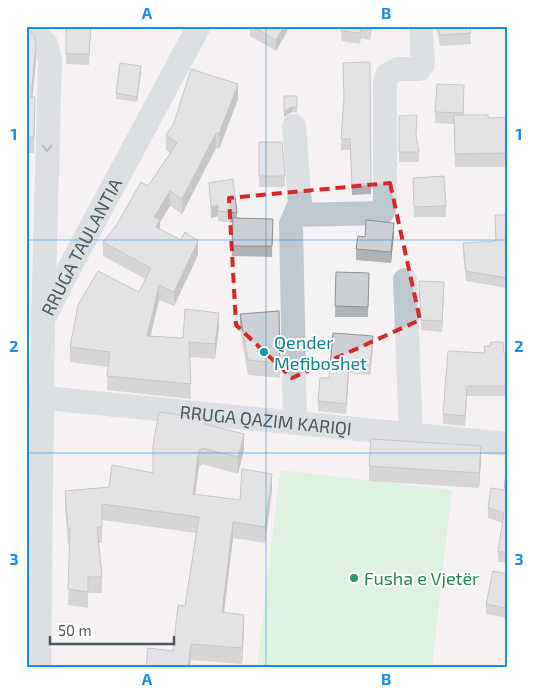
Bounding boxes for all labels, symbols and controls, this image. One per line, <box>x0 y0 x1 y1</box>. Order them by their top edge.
text: A <box>142 3 153 22</box>
text: B <box>381 3 391 22</box>
text: 1 <box>11 124 17 143</box>
text: 1 <box>516 124 522 143</box>
one-way arrow <box>42 145 52 153</box>
street label: RRUGA TAULANTIA <box>36 174 127 319</box>
place label: Qender Mefiboshet <box>274 331 367 374</box>
text: 2 <box>9 336 19 355</box>
text: 2 <box>514 336 524 355</box>
marker: Qender Mefiboshet <box>258 346 270 358</box>
street label: RRUGA QAZIM KARIQI <box>179 400 353 439</box>
text: 3 <box>9 549 19 568</box>
text: 3 <box>514 549 524 568</box>
place label: Fusha e Vjetër <box>364 567 479 589</box>
marker: Fusha e Vjetër <box>348 572 360 584</box>
scale bar <box>50 613 174 645</box>
text: 50 m <box>58 621 92 639</box>
text: A <box>142 669 153 688</box>
text: B <box>381 669 391 688</box>

